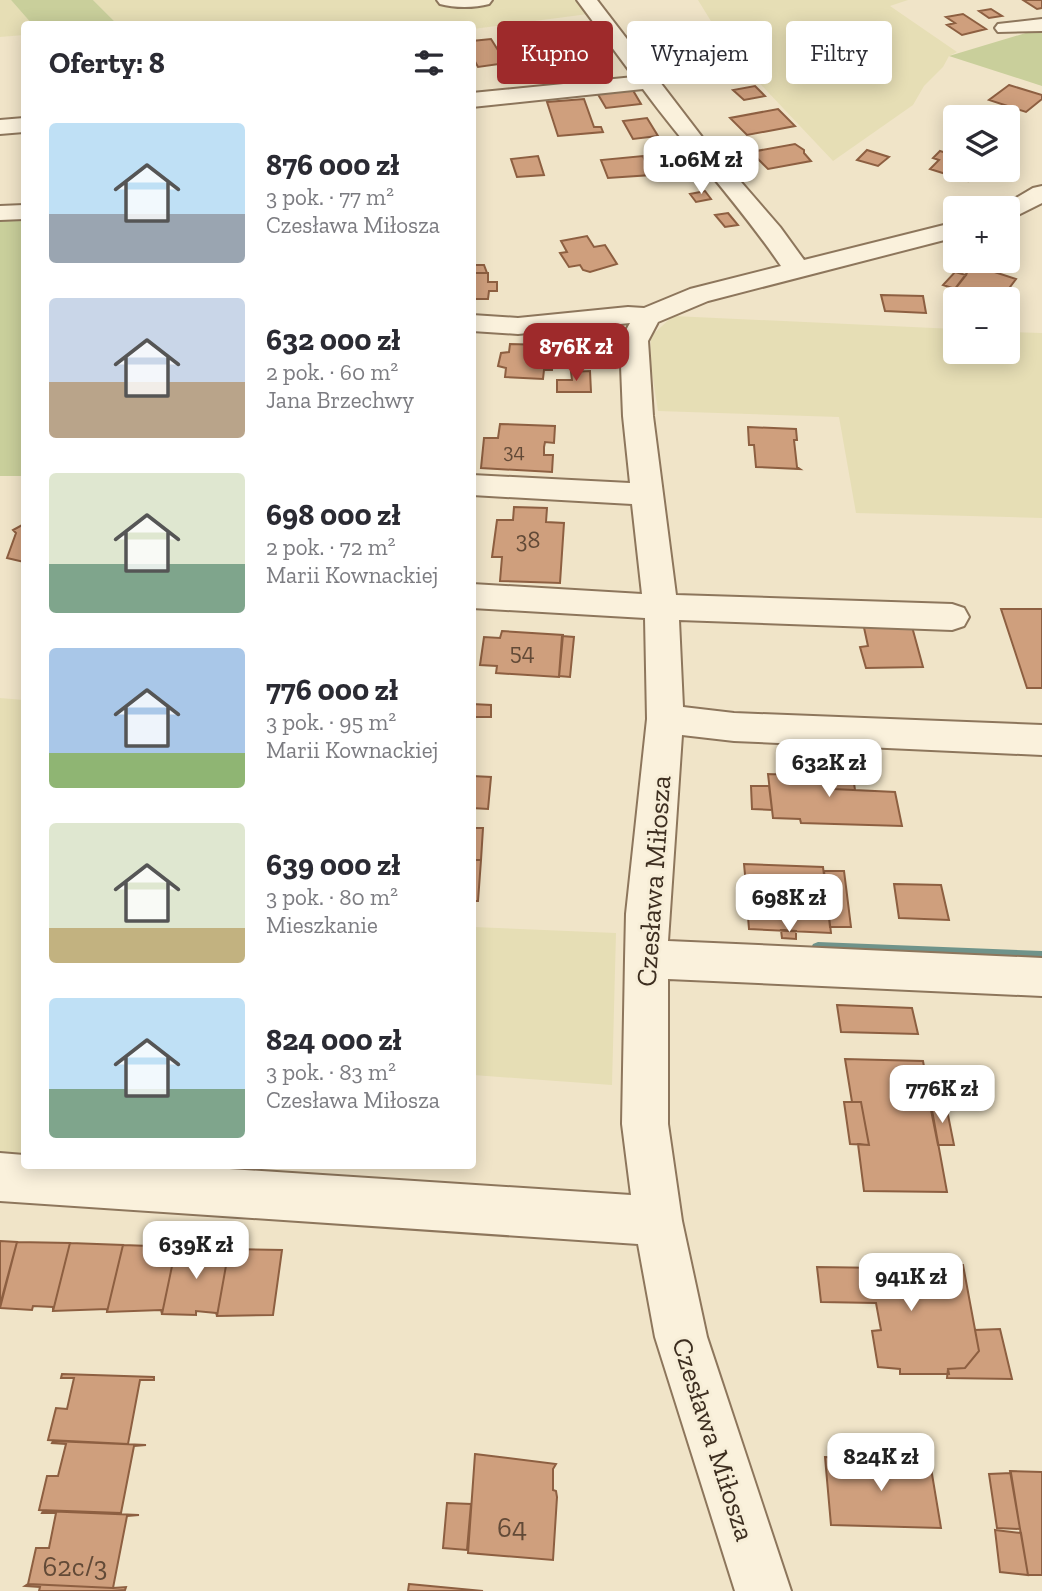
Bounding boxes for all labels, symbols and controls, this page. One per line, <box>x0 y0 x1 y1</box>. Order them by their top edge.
chip: Kupno <box>497 21 613 84</box>
chip: Wynajem <box>627 21 772 84</box>
chip: Filtry <box>786 21 892 84</box>
icon: filters <box>410 44 448 82</box>
text: Oferty: 8 <box>49 45 165 81</box>
map controls <box>943 105 1020 364</box>
button: layers <box>943 105 1020 182</box>
pin: 1.06M zł <box>629 136 773 196</box>
text: 1.06M zł <box>660 145 742 173</box>
text: 876 000 zł <box>266 147 399 183</box>
icon: home <box>105 151 189 235</box>
text: 3 pok. · 77 m² <box>266 183 394 211</box>
button: + <box>943 196 1020 273</box>
text: Czesława Miłosza <box>266 211 440 239</box>
button: − <box>943 287 1020 364</box>
text: 632 000 zł <box>266 322 400 358</box>
pin: 876K zł <box>511 324 641 383</box>
icon: home <box>105 326 189 410</box>
text: 876K zł <box>539 332 613 360</box>
text: 2 pok. · 60 m² <box>266 358 398 386</box>
text: Jana Brzechwy <box>266 386 414 414</box>
house number: 34 <box>503 438 525 463</box>
text: 698 000 zł <box>266 497 400 533</box>
icon: home <box>105 501 189 585</box>
house number: 38 <box>516 525 540 554</box>
text: 2 pok. · 72 m² <box>266 533 396 561</box>
text: Marii Kownackiej <box>266 561 438 589</box>
house number: 54 <box>509 637 535 666</box>
text: 776 000 zł <box>266 672 398 708</box>
icon: home <box>105 676 189 760</box>
text: 3 pok. · 95 m² <box>266 708 396 736</box>
text: Marii Kownackiej <box>266 736 438 764</box>
pin: 632K zł <box>764 740 894 799</box>
text: 632K zł <box>792 748 866 776</box>
street label: Czesława Miłosza <box>630 774 677 988</box>
text: 639 000 zł <box>266 847 400 883</box>
icon: home <box>105 851 189 935</box>
pin: 698K zł <box>724 874 854 934</box>
text: 3 pok. · 80 m² <box>266 883 398 911</box>
text: 698K zł <box>752 883 826 911</box>
text: Mieszkanie <box>266 911 378 939</box>
text: 824 000 zł <box>266 1022 402 1058</box>
icon: home <box>105 1026 189 1110</box>
text: 3 pok. · 83 m² <box>266 1058 396 1086</box>
pin: 776K zł <box>877 1066 1007 1125</box>
text: 776K zł <box>906 1074 978 1102</box>
text: Czesława Miłosza <box>266 1086 440 1114</box>
pin: 639K zł <box>131 1222 261 1281</box>
text: 639K zł <box>159 1230 233 1258</box>
pin: 941K zł <box>846 1254 976 1313</box>
text: 941K zł <box>875 1262 947 1290</box>
street label: Czesława Miłosza <box>665 1333 762 1545</box>
pin: 824K zł <box>816 1434 946 1493</box>
text: 824K zł <box>843 1442 919 1470</box>
house number: 64 <box>497 1511 527 1544</box>
house number: 62c/3 <box>42 1550 108 1583</box>

